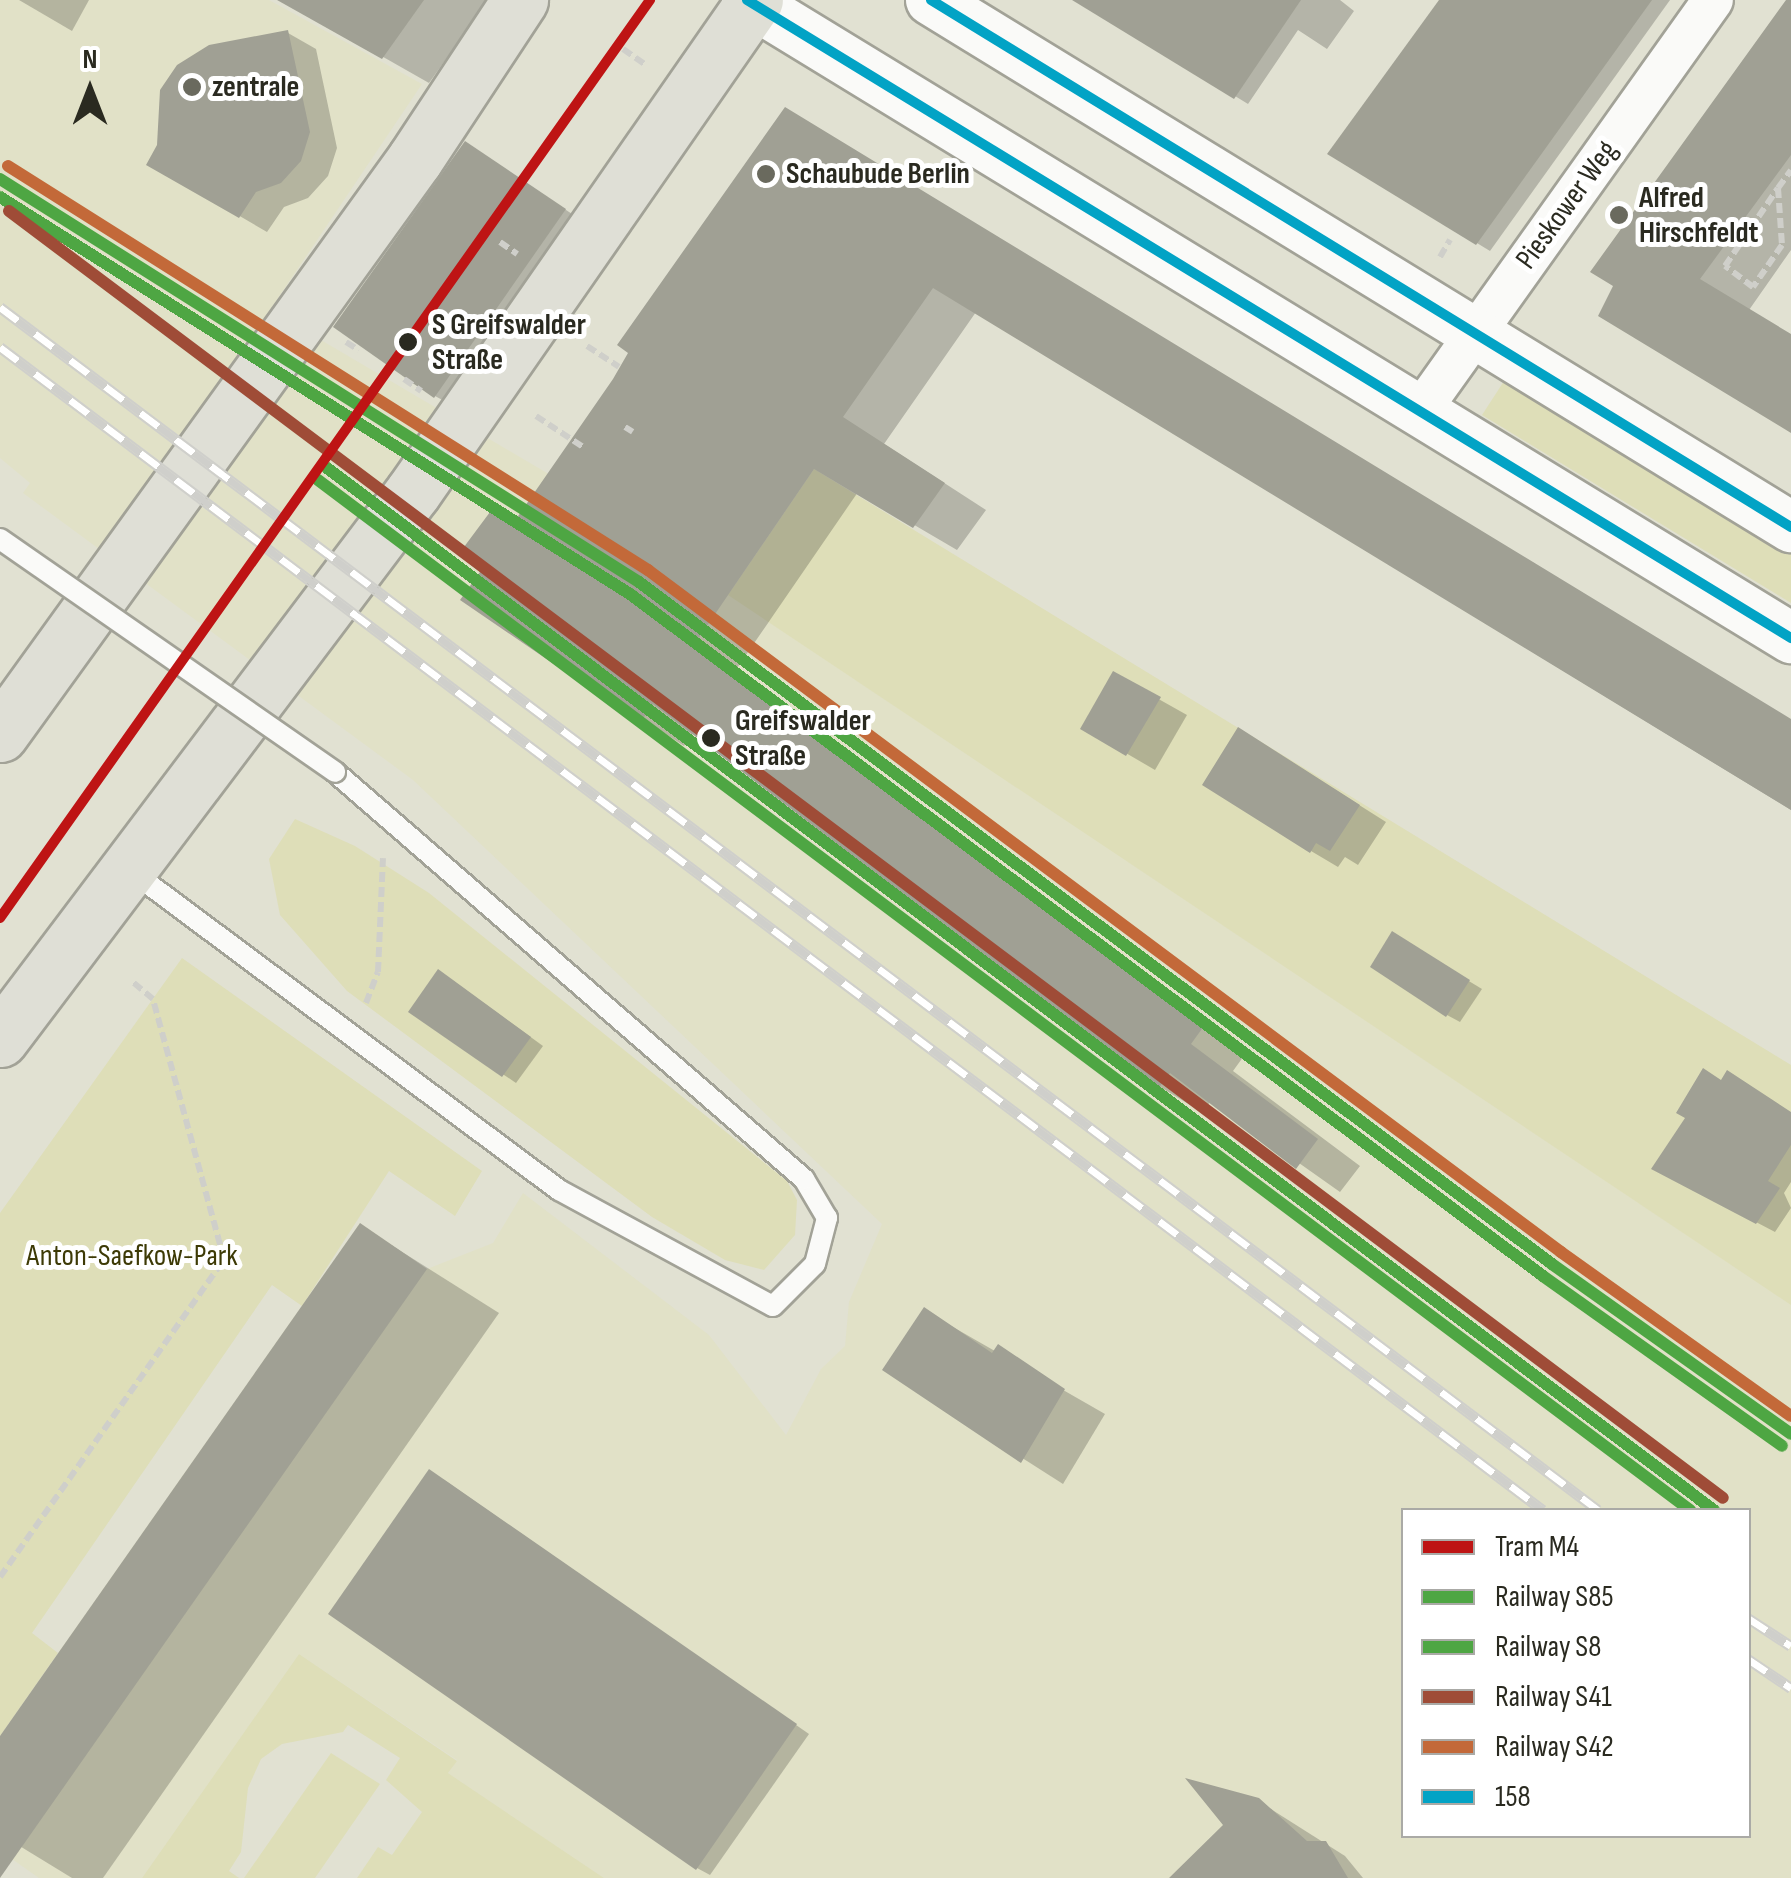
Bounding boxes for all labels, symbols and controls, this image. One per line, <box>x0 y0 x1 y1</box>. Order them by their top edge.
north arrow <box>40 40 140 140</box>
text: N <box>83 43 97 76</box>
place label: zentrale <box>212 69 299 105</box>
marker: zentrale <box>181 76 203 98</box>
street label: Pieskower Weg <box>1508 134 1626 276</box>
place label: Schaubude Berlin <box>786 156 970 192</box>
marker: Schaubude Berlin <box>755 163 777 185</box>
place label: Alfred Hirschfeldt <box>1639 180 1758 250</box>
marker: Alfred Hirschfeldt <box>1608 204 1630 226</box>
place label: S Greifswalder Straße <box>432 307 586 378</box>
marker: S Greifswalder Straße <box>393 327 423 357</box>
place label: Greifswalder Straße <box>735 703 871 774</box>
marker: Greifswalder Straße <box>696 723 726 753</box>
park label: Anton-Saefkow-Park <box>26 1238 238 1274</box>
legend <box>1401 1508 1751 1838</box>
text: Tram M4 <box>1495 1529 1579 1565</box>
text: Railway S85 <box>1495 1579 1614 1615</box>
text: Railway S8 <box>1495 1629 1601 1665</box>
text: Railway S41 <box>1495 1679 1612 1715</box>
text: Railway S42 <box>1495 1729 1614 1765</box>
text: 158 <box>1495 1779 1531 1815</box>

